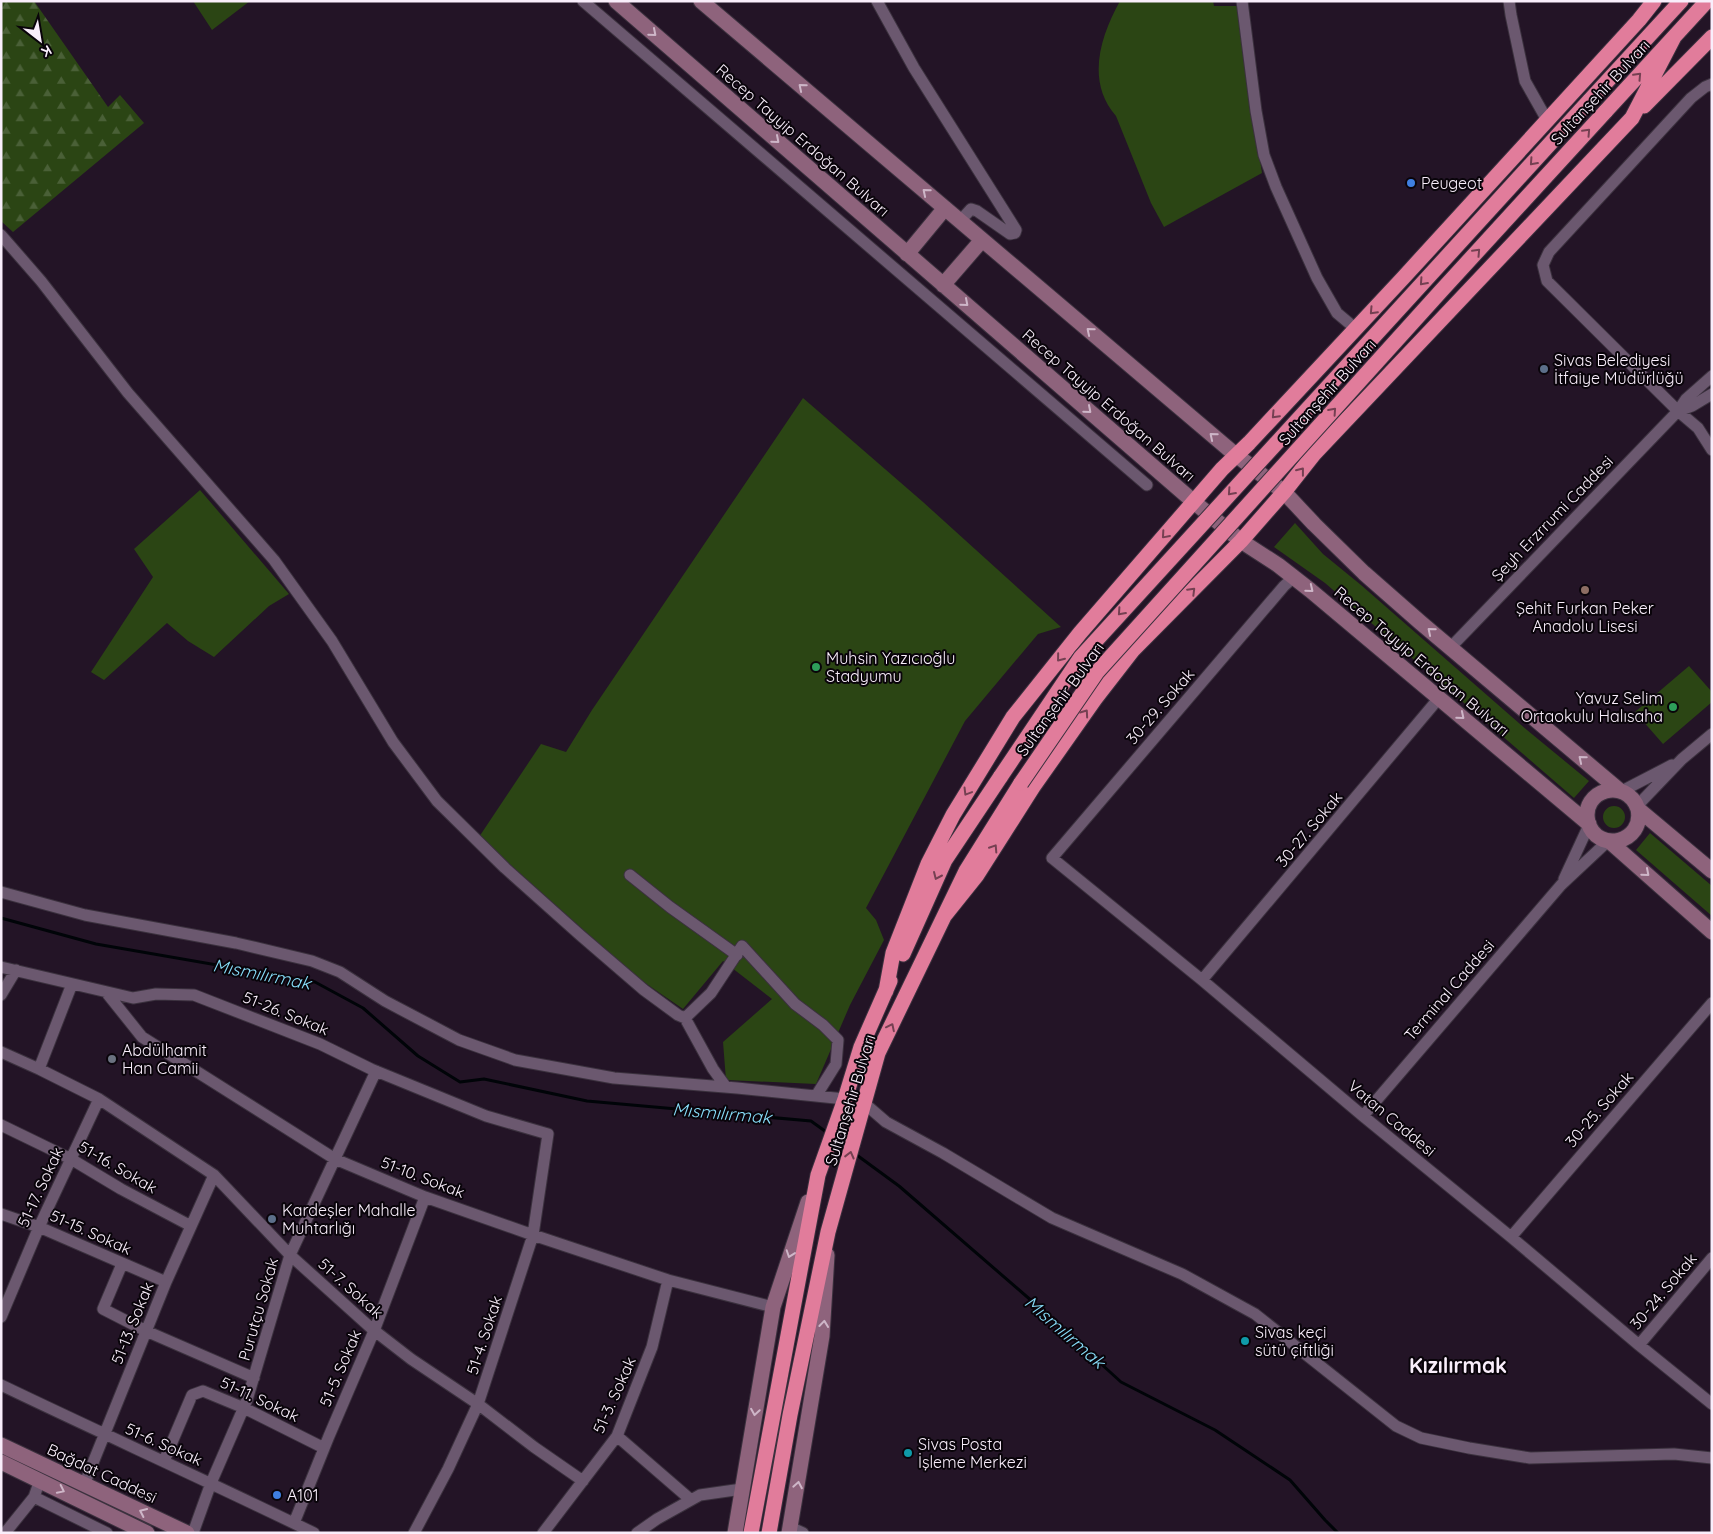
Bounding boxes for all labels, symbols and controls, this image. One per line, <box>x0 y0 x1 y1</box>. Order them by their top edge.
north arrow <box>15 15 65 65</box>
one-way arrow <box>647 27 656 36</box>
street label: Sultanşehir Bulvarı <box>1546 35 1654 149</box>
text: K <box>38 41 55 61</box>
street label: Recep Tayyip Erdoğan Bulvarı <box>712 59 894 221</box>
one-way arrow <box>1632 73 1641 82</box>
one-way arrow <box>798 83 807 92</box>
one-way arrow <box>1581 129 1590 138</box>
one-way arrow <box>770 134 779 143</box>
one-way arrow <box>1530 157 1539 166</box>
place label: Peugeot <box>1421 173 1482 193</box>
marker: Peugeot <box>1405 177 1417 189</box>
one-way arrow <box>922 188 931 197</box>
one-way arrow <box>1471 248 1480 257</box>
one-way arrow <box>1420 277 1429 286</box>
one-way arrow <box>959 298 968 307</box>
one-way arrow <box>1370 305 1379 314</box>
street label: Recep Tayyip Erdoğan Bulvarı <box>1018 324 1200 486</box>
one-way arrow <box>1086 327 1095 336</box>
street label: Sultanşehir Bulvarı <box>1274 335 1380 449</box>
place label: Sivas Belediyesi İtfaiye Müdürlüğü <box>1554 350 1684 388</box>
marker: Sivas Belediyesi İtfaiye Müdürlüğü <box>1538 363 1550 375</box>
one-way arrow <box>1082 404 1091 413</box>
one-way arrow <box>1327 407 1336 416</box>
one-way arrow <box>1272 409 1281 418</box>
one-way arrow <box>1210 432 1219 441</box>
street label: Şeyh Erzrrumi Caddesi <box>1487 451 1617 585</box>
one-way arrow <box>1295 468 1303 477</box>
one-way arrow <box>1228 487 1237 496</box>
one-way arrow <box>1162 529 1171 538</box>
street label: Recep Tayyip Erdoğan Bulvarı <box>1330 582 1514 740</box>
one-way arrow <box>1304 584 1313 593</box>
marker: Şehit Furkan Peker Anadolu Lisesi <box>1579 584 1591 596</box>
one-way arrow <box>1186 588 1195 597</box>
place label: Şehit Furkan Peker Anadolu Lisesi <box>1516 598 1654 636</box>
one-way arrow <box>1118 607 1127 616</box>
one-way arrow <box>1427 628 1436 637</box>
street label: Sultanşehir Bulvarı <box>1012 638 1108 760</box>
place label: Muhsin Yazıcıoğlu Stadyumu <box>826 648 955 686</box>
one-way arrow <box>1057 652 1065 661</box>
marker: Muhsin Yazıcıoğlu Stadyumu <box>810 661 822 673</box>
street label: 30-29. Sokak <box>1122 664 1198 748</box>
place label: Yavuz Selim Ortaokulu Halısaha <box>1521 688 1663 726</box>
marker: Yavuz Selim Ortaokulu Halısaha <box>1667 701 1679 713</box>
one-way arrow <box>1079 709 1088 719</box>
one-way arrow <box>1455 711 1464 719</box>
one-way arrow <box>1578 755 1587 764</box>
one-way arrow <box>964 786 974 795</box>
street label: 30-27. Sokak <box>1272 787 1346 871</box>
one-way arrow <box>988 844 997 853</box>
one-way arrow <box>1641 867 1650 876</box>
one-way arrow <box>933 871 944 880</box>
street label: Terminal Caddesi <box>1400 935 1498 1045</box>
water label: Mısmılırmak <box>211 953 314 995</box>
street label: 51-26. Sokak <box>240 987 332 1039</box>
one-way arrow <box>885 1023 896 1032</box>
street label: Sultanşehir Bulvarı <box>821 1032 879 1168</box>
place label: Abdülhamit Han Camii <box>122 1040 207 1078</box>
marker: Abdülhamit Han Camii <box>106 1053 118 1065</box>
street label: 30-25. Sokak <box>1561 1067 1637 1151</box>
street label: Vatan Caddesi <box>1344 1076 1440 1160</box>
water label: Mısmılırmak <box>672 1097 774 1129</box>
street label: 51-16. Sokak <box>75 1137 161 1197</box>
street label: 51-17. Sokak <box>13 1144 67 1230</box>
one-way arrow <box>844 1150 855 1159</box>
street label: 51-10. Sokak <box>378 1152 468 1202</box>
place label: Kardeşler Mahalle Muhtarlığı <box>282 1200 416 1238</box>
street label: 51-15. Sokak <box>47 1205 135 1259</box>
marker: Kardeşler Mahalle Muhtarlığı <box>266 1213 278 1225</box>
one-way arrow <box>786 1249 796 1258</box>
street label: 30-24. Sokak <box>1625 1249 1701 1333</box>
street label: 51-7. Sokak <box>314 1254 388 1322</box>
street label: Purutçu Sokak <box>234 1255 282 1363</box>
street label: 51-13. Sokak <box>106 1279 158 1367</box>
water label: Mısmılırmak <box>1020 1291 1111 1374</box>
street label: 51-4. Sokak <box>462 1293 506 1377</box>
one-way arrow <box>818 1320 829 1328</box>
place label: Sivas keçi sütü çiftliği <box>1255 1322 1334 1360</box>
street label: 51-5. Sokak <box>315 1326 365 1410</box>
marker: Sivas keçi sütü çiftliği <box>1239 1335 1251 1347</box>
district label: Kızılırmak <box>1409 1352 1507 1378</box>
street label: 51-3. Sokak <box>588 1354 640 1436</box>
street label: 51-11. Sokak <box>217 1372 303 1426</box>
one-way arrow <box>750 1408 760 1417</box>
street label: 51-6. Sokak <box>122 1418 206 1470</box>
place label: Sivas Posta İşleme Merkezi <box>918 1434 1027 1472</box>
street label: Bağdat Caddesi <box>44 1439 160 1507</box>
marker: Sivas Posta İşleme Merkezi <box>902 1447 914 1459</box>
one-way arrow <box>792 1480 802 1489</box>
one-way arrow <box>56 1484 65 1495</box>
place label: A101 <box>287 1485 319 1505</box>
marker: A101 <box>271 1489 283 1501</box>
one-way arrow <box>139 1508 148 1518</box>

